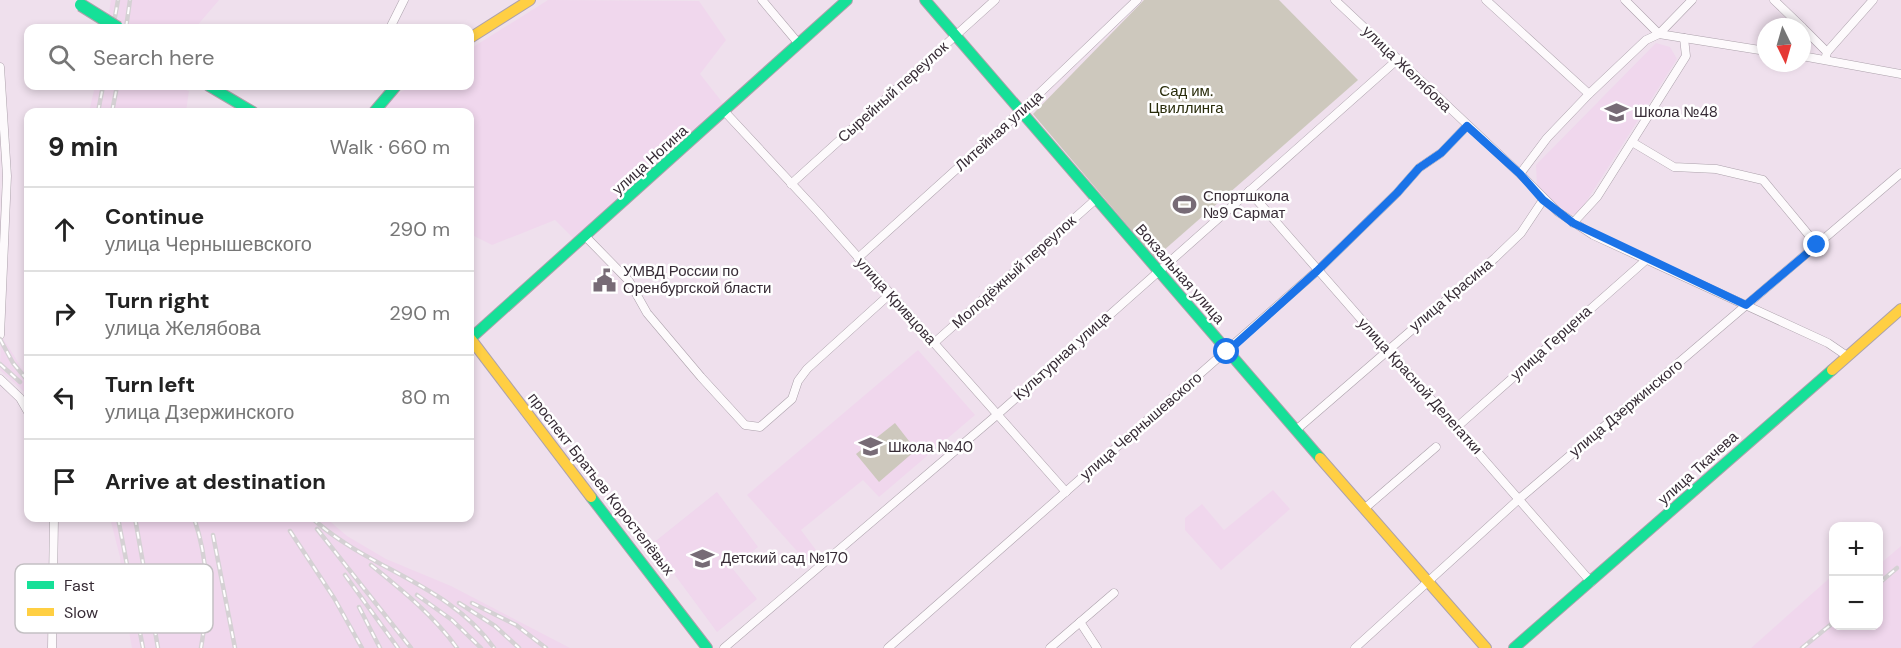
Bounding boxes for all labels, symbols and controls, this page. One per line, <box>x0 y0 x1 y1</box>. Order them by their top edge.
north arrow <box>1757 18 1811 72</box>
street label: улица Желябова <box>1358 21 1456 117</box>
search box <box>24 24 474 90</box>
street label: Сырейный переулок <box>834 37 953 147</box>
icon: search <box>45 41 78 74</box>
text: Search here <box>93 43 214 72</box>
park label: Сад им. Цвиллинга <box>1148 81 1224 118</box>
street label: Литейная улица <box>951 86 1048 176</box>
school or university icon: Школа №48 <box>1603 99 1629 125</box>
place label: Школа №48 <box>1634 102 1718 122</box>
street label: улица Ногина <box>608 120 692 199</box>
text: 9 min <box>48 130 118 164</box>
text: Walk · 660 m <box>330 134 450 160</box>
place label: Спортшкола №9 Сармат <box>1203 186 1290 223</box>
sports icon: Спортшкола №9 Сармат <box>1172 192 1198 218</box>
text: Continue <box>105 202 204 231</box>
street label: Молодёжный переулок <box>948 211 1081 333</box>
icon: ahead <box>48 213 81 246</box>
text: 290 m <box>389 216 450 242</box>
street label: Вокзальная улица <box>1131 220 1230 329</box>
text: улица Чернышевского <box>105 231 312 257</box>
route end <box>1803 231 1829 257</box>
street label: улица Кривцова <box>851 253 941 350</box>
street label: улица Красина <box>1405 254 1497 336</box>
place label: УМВД России по Оренбургской бласти <box>623 261 771 298</box>
public building icon: УМВД России по Оренбургской бласти <box>592 267 618 293</box>
text: Turn right <box>105 286 210 315</box>
icon: right <box>48 297 81 330</box>
text: 290 m <box>389 300 450 326</box>
street label: улица Герцена <box>1506 301 1596 385</box>
street label: Культурная улица <box>1009 307 1115 405</box>
street label: улица Красной Делегатки <box>1353 313 1487 459</box>
text: улица Желябова <box>105 315 261 341</box>
route start <box>1213 338 1239 364</box>
street label: улица Дзержинского <box>1565 355 1687 461</box>
street label: улица Чернышевского <box>1076 368 1206 484</box>
text: Turn left <box>105 370 195 399</box>
icon: left <box>48 381 81 414</box>
text: 80 m <box>401 384 450 410</box>
street label: проспект Братьев Коростелёвых <box>523 389 679 580</box>
text: улица Дзержинского <box>105 399 294 425</box>
street label: улица Ткачева <box>1654 426 1743 509</box>
school or university icon: Школа №40 <box>857 434 883 460</box>
place label: Школа №40 <box>888 437 973 457</box>
icon: arrive <box>48 465 81 498</box>
text: Arrive at destination <box>105 467 326 496</box>
map controls <box>1829 522 1883 630</box>
button: + <box>1829 522 1883 576</box>
school or university icon: Детский сад №170 <box>690 545 716 571</box>
place label: Детский сад №170 <box>721 548 848 568</box>
legend <box>15 564 213 633</box>
text: Fast <box>64 575 95 596</box>
button: − <box>1829 576 1883 630</box>
text: Slow <box>64 602 98 623</box>

